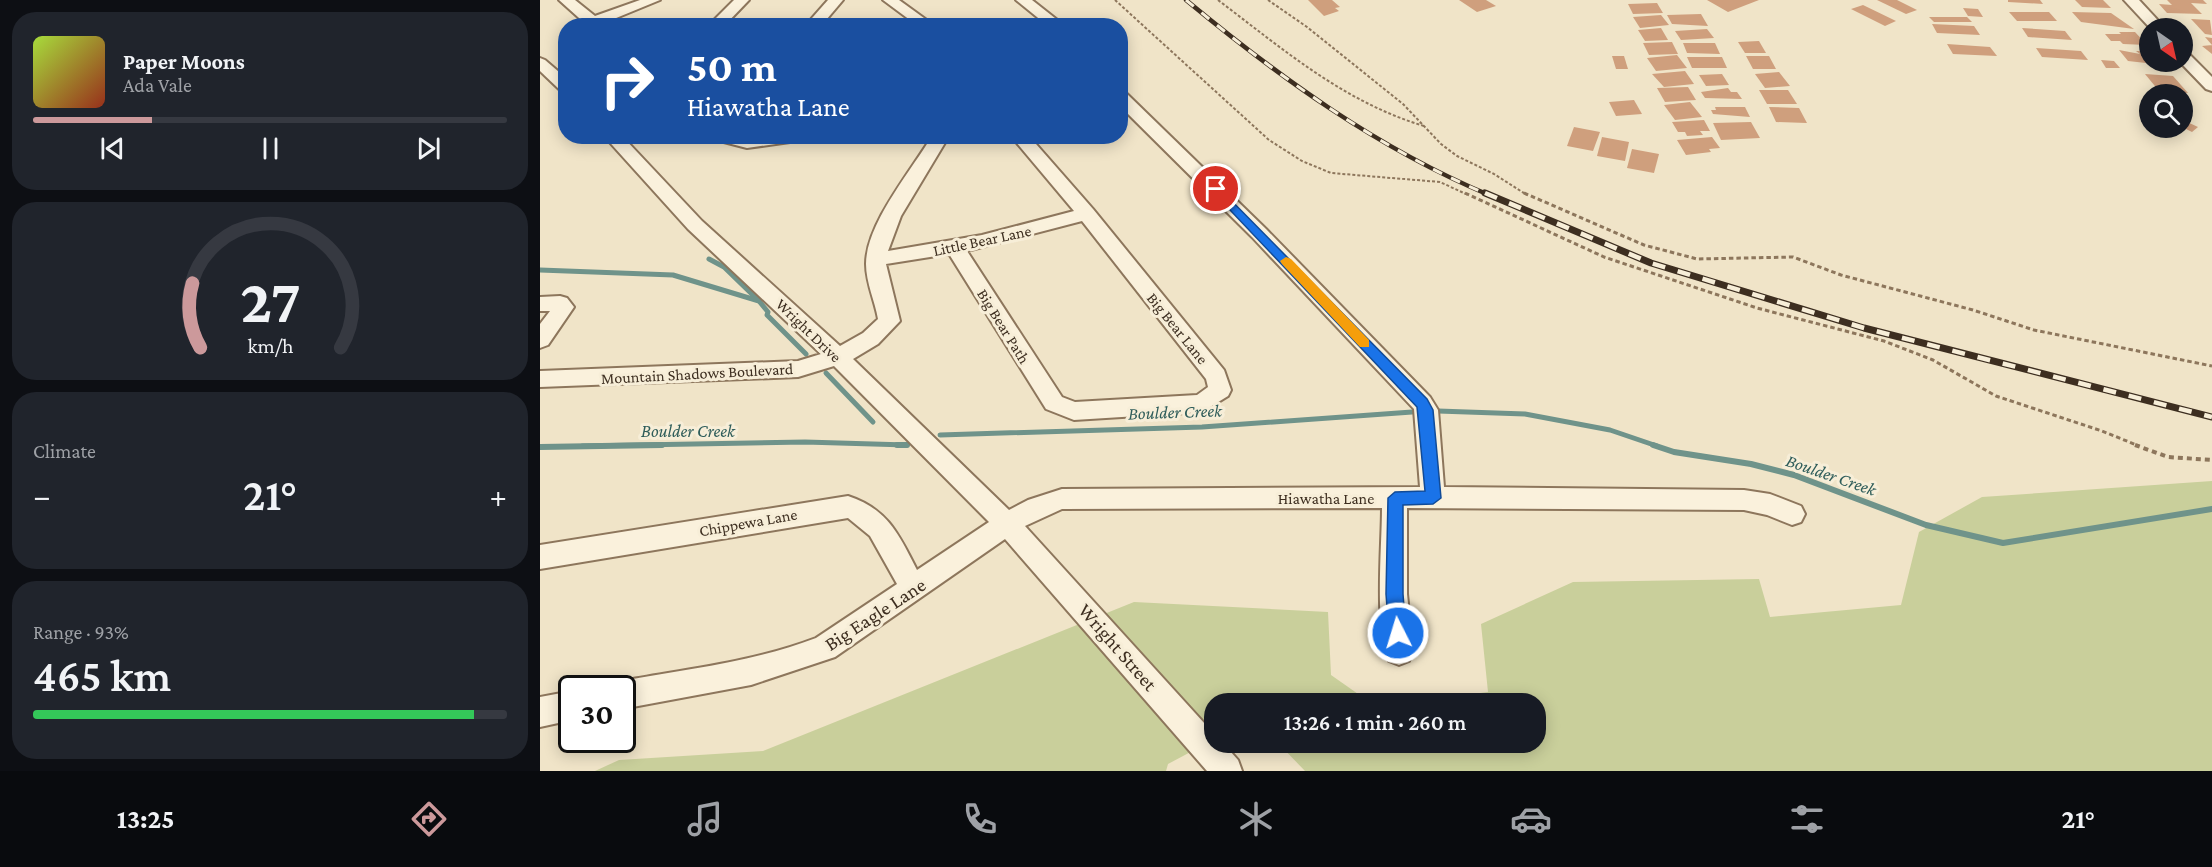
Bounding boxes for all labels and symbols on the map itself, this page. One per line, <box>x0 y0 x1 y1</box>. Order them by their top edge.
north arrow <box>2139 18 2193 72</box>
pin <box>1190 163 1241 214</box>
street label: Little Bear Lane <box>931 222 1033 259</box>
street label: Big Bear Path <box>973 286 1033 368</box>
street label: Big Bear Lane <box>1143 289 1211 368</box>
street label: Wright Drive <box>772 295 845 366</box>
street label: Mountain Shadows Boulevard <box>601 360 794 387</box>
water label: Boulder Creek <box>1128 400 1223 424</box>
water label: Boulder Creek <box>641 421 736 441</box>
water label: Boulder Creek <box>1783 450 1880 500</box>
street label: Hiawatha Lane <box>1278 490 1374 507</box>
street label: Chippewa Lane <box>698 506 799 540</box>
street label: Big Eagle Lane <box>820 573 930 656</box>
street label: Wright Street <box>1074 599 1162 696</box>
position arrow <box>1366 601 1430 665</box>
speed limit sign: 30 <box>558 675 636 753</box>

